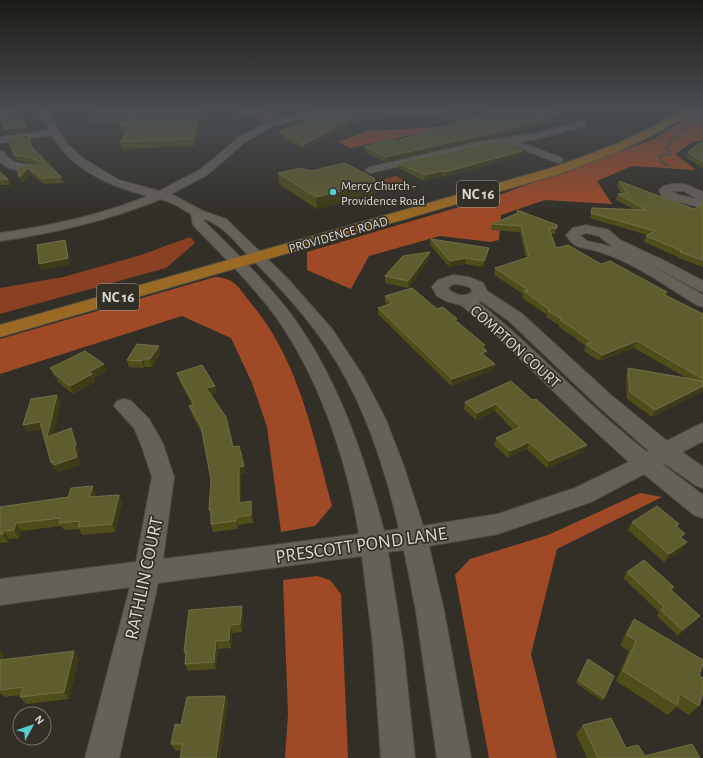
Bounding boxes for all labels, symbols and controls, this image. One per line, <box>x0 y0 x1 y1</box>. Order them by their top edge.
place label: Mercy Church - Providence Road <box>341 180 425 208</box>
road number: NC 16 <box>457 181 499 207</box>
marker: Mercy Church - Providence Road <box>328 187 338 197</box>
street label: PROVIDENCE ROAD <box>287 215 389 256</box>
road number: NC 16 <box>97 284 139 310</box>
street label: COMPTON COURT <box>467 302 564 391</box>
street label: RATHLIN COURT <box>122 515 167 641</box>
street label: PRESCOTT POND LANE <box>274 524 448 567</box>
north arrow <box>12 706 52 746</box>
text: N <box>33 713 46 726</box>

